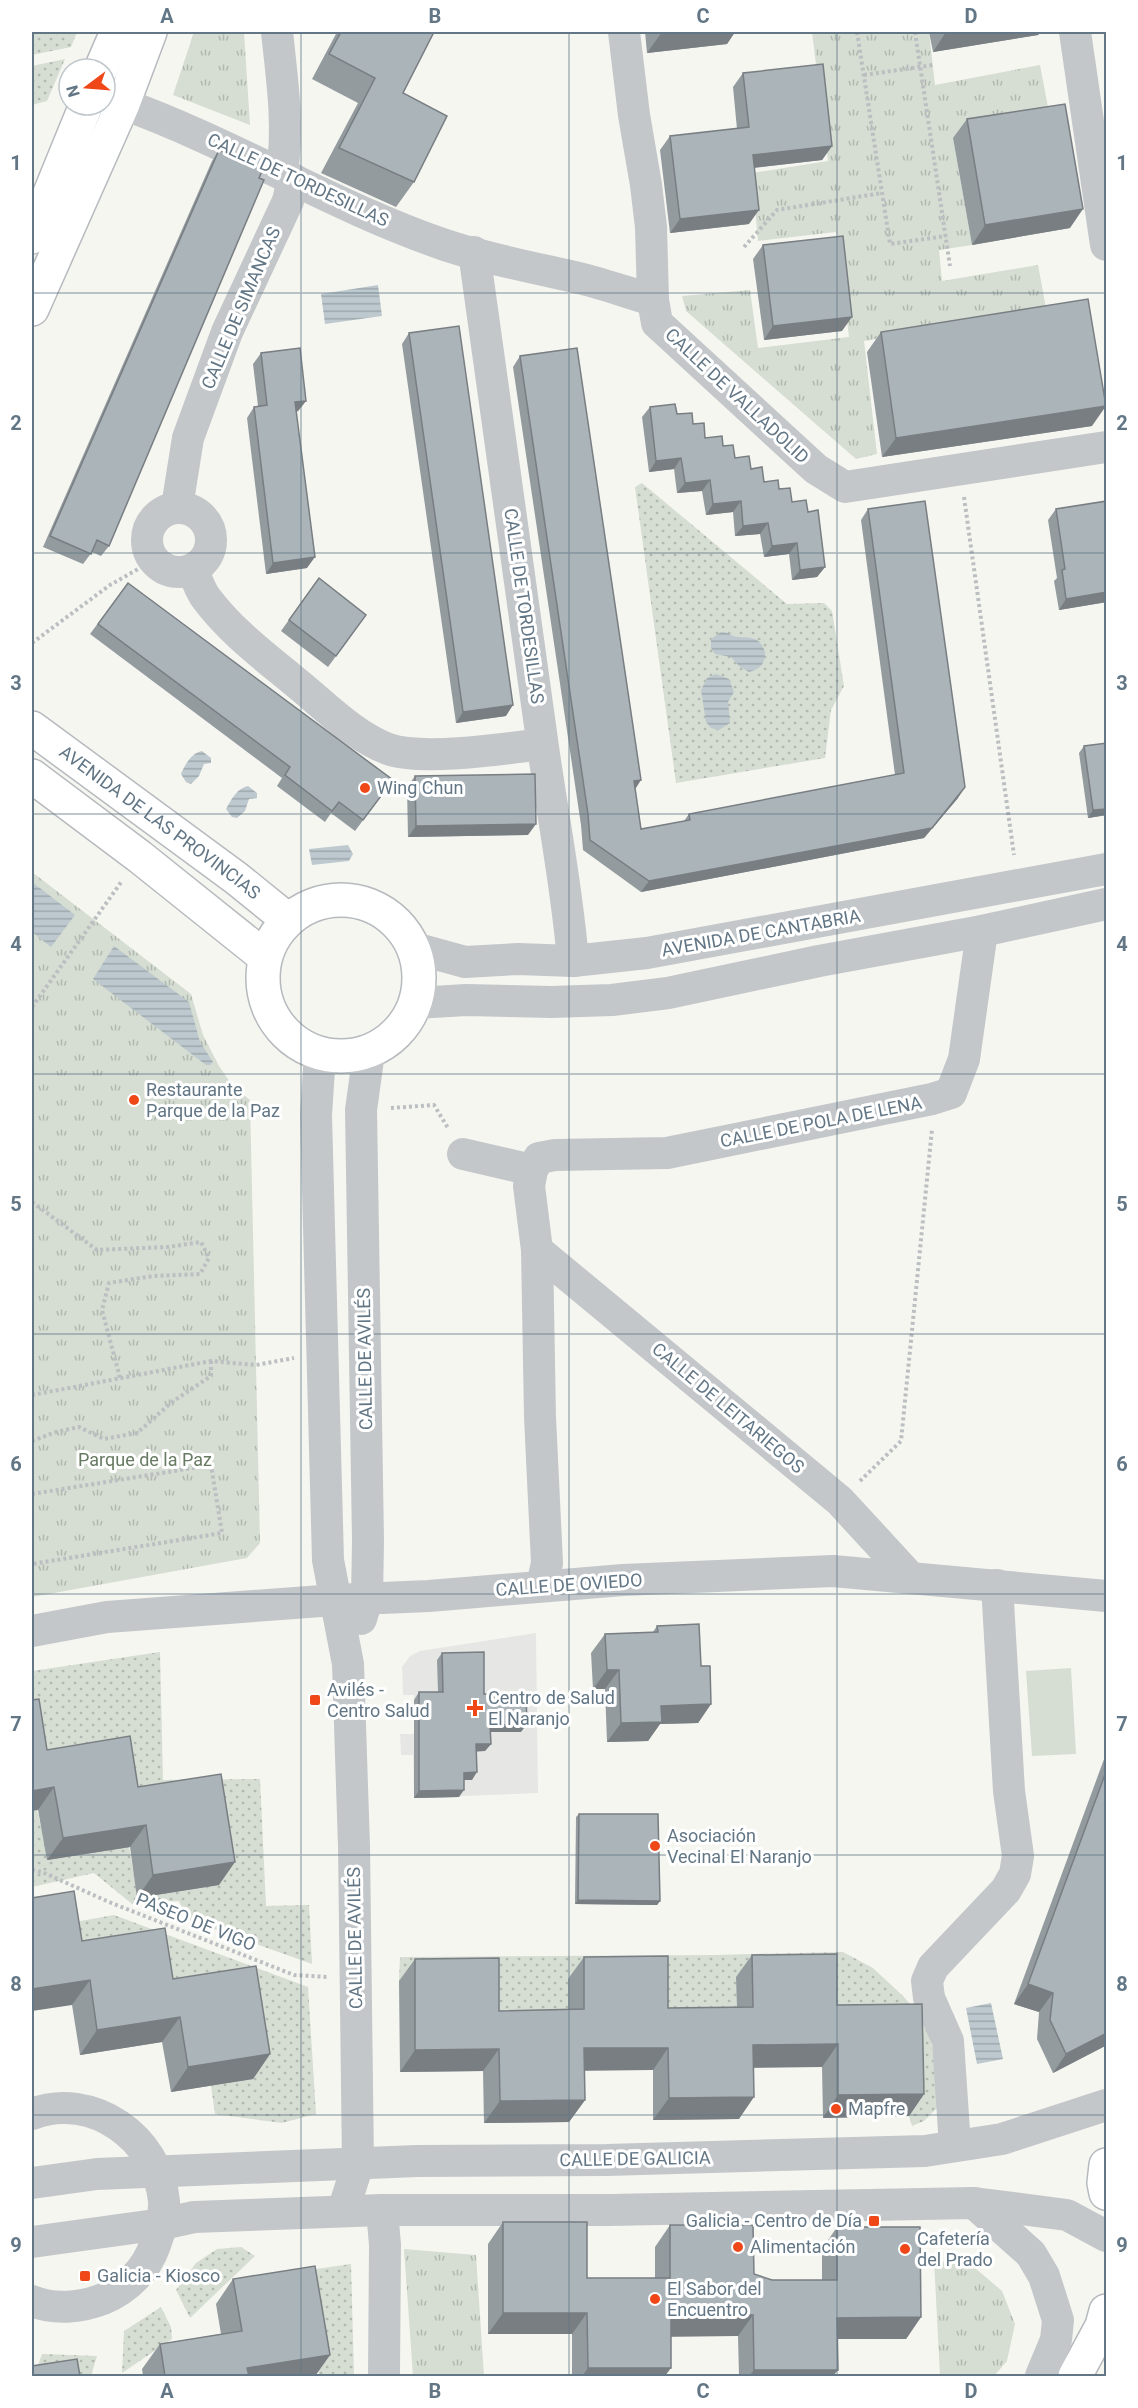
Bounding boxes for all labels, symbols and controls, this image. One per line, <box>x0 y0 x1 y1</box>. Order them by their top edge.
text: A <box>160 4 174 28</box>
text: B <box>429 4 441 28</box>
text: C <box>696 4 710 28</box>
text: D <box>965 4 978 28</box>
north arrow <box>57 57 117 117</box>
text: N <box>62 83 84 99</box>
street label: CALLE DE TORDESILLAS <box>204 128 392 231</box>
text: 1 <box>10 151 22 175</box>
text: 1 <box>1116 151 1128 175</box>
street label: CALLE DE SIMANCAS <box>197 223 284 392</box>
street label: CALLE DE VALLADOLID <box>661 324 813 468</box>
text: 2 <box>10 411 22 435</box>
text: 2 <box>1116 411 1128 435</box>
street label: CALLE DE TORDESILLAS <box>500 507 549 705</box>
text: 3 <box>10 671 22 695</box>
text: 3 <box>1116 671 1128 695</box>
street label: AVENIDA DE LAS PROVINCIAS <box>56 741 265 904</box>
place label: Wing Chun <box>377 777 463 798</box>
marker: Wing Chun <box>358 781 372 795</box>
street label: AVENIDA DE CANTABRIA <box>660 905 862 960</box>
text: 4 <box>10 932 22 956</box>
text: 4 <box>1116 932 1128 956</box>
place label: Restaurante Parque de la Paz <box>146 1079 280 1121</box>
street label: CALLE DE POLA DE LENA <box>718 1092 924 1151</box>
marker: Restaurante Parque de la Paz <box>127 1093 141 1107</box>
text: 5 <box>10 1192 22 1216</box>
text: 5 <box>1116 1192 1128 1216</box>
street label: CALLE DE AVILÉS <box>353 1288 376 1430</box>
street label: CALLE DE LEITARIEGOS <box>648 1338 809 1478</box>
park label: Parque de la Paz <box>78 1449 212 1470</box>
text: 6 <box>10 1452 22 1476</box>
text: 6 <box>1116 1452 1128 1476</box>
street label: CALLE DE OVIEDO <box>495 1569 643 1600</box>
place label: Avilés - Centro Salud <box>327 1679 430 1721</box>
place label: Centro de Salud El Naranjo <box>488 1687 615 1729</box>
marker: Avilés - Centro Salud <box>308 1693 322 1707</box>
marker: Centro de Salud El Naranjo <box>466 1699 484 1717</box>
text: 7 <box>10 1712 22 1736</box>
text: 7 <box>1116 1712 1128 1736</box>
place label: Asociación Vecinal El Naranjo <box>667 1825 812 1867</box>
marker: Asociación Vecinal El Naranjo <box>648 1839 662 1853</box>
street label: CALLE DE AVILÉS <box>343 1867 366 2009</box>
street label: PASEO DE VIGO <box>133 1888 259 1955</box>
text: 8 <box>10 1972 22 1996</box>
text: 8 <box>1116 1972 1128 1996</box>
place label: Mapfre <box>848 2098 905 2119</box>
marker: Mapfre <box>829 2102 843 2116</box>
street label: CALLE DE GALICIA <box>559 2147 711 2170</box>
place label: Galicia - Centro de Día <box>686 2210 862 2231</box>
marker: Galicia - Centro de Día <box>867 2214 881 2228</box>
place label: Cafetería del Prado <box>917 2228 993 2270</box>
text: 9 <box>10 2233 22 2257</box>
text: 9 <box>1116 2233 1128 2257</box>
place label: Alimentación <box>750 2236 855 2257</box>
marker: Alimentación <box>731 2240 745 2254</box>
marker: Cafetería del Prado <box>898 2242 912 2256</box>
place label: Galicia - Kiosco <box>97 2265 220 2286</box>
marker: Galicia - Kiosco <box>78 2269 92 2283</box>
place label: El Sabor del Encuentro <box>667 2278 762 2320</box>
marker: El Sabor del Encuentro <box>648 2292 662 2306</box>
text: A <box>160 2379 174 2403</box>
text: B <box>429 2379 441 2403</box>
text: C <box>696 2379 710 2403</box>
text: D <box>965 2379 978 2403</box>

